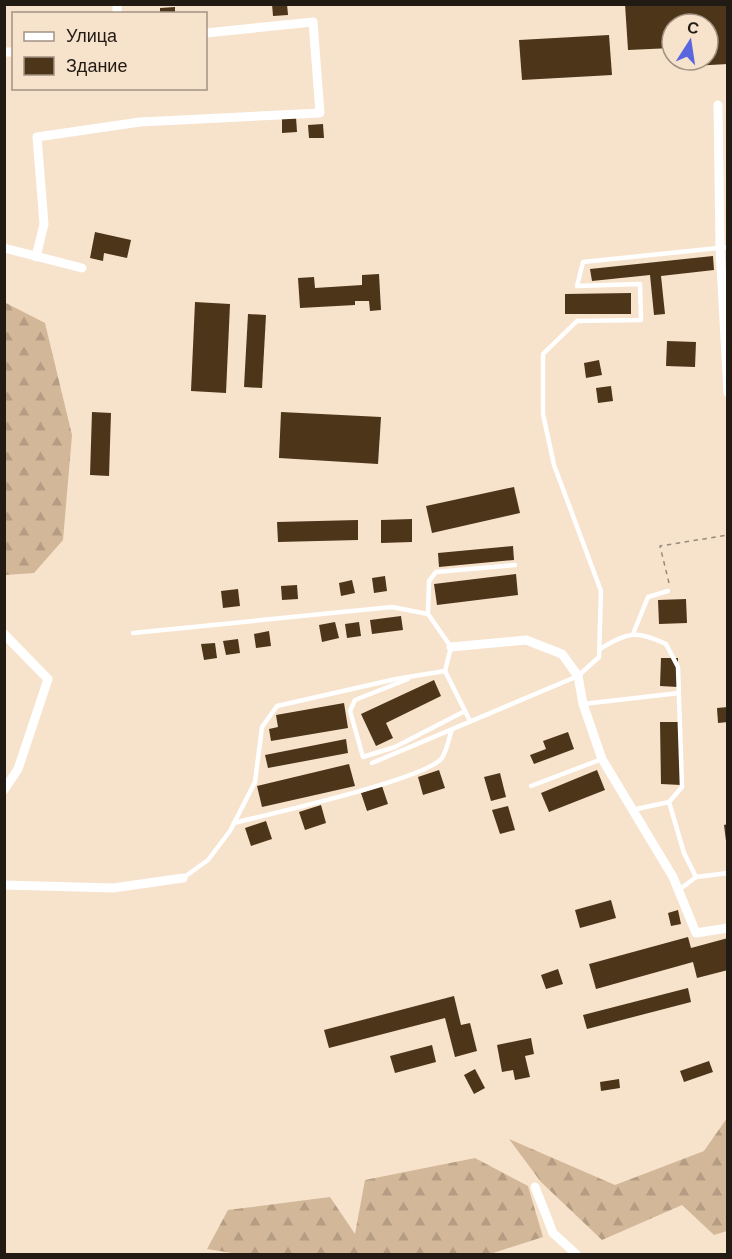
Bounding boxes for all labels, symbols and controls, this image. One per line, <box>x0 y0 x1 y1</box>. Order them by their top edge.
legend <box>12 12 207 90</box>
north arrow <box>660 12 720 72</box>
text: С <box>686 18 701 37</box>
text: Улица <box>66 26 118 46</box>
text: Здание <box>66 56 127 76</box>

